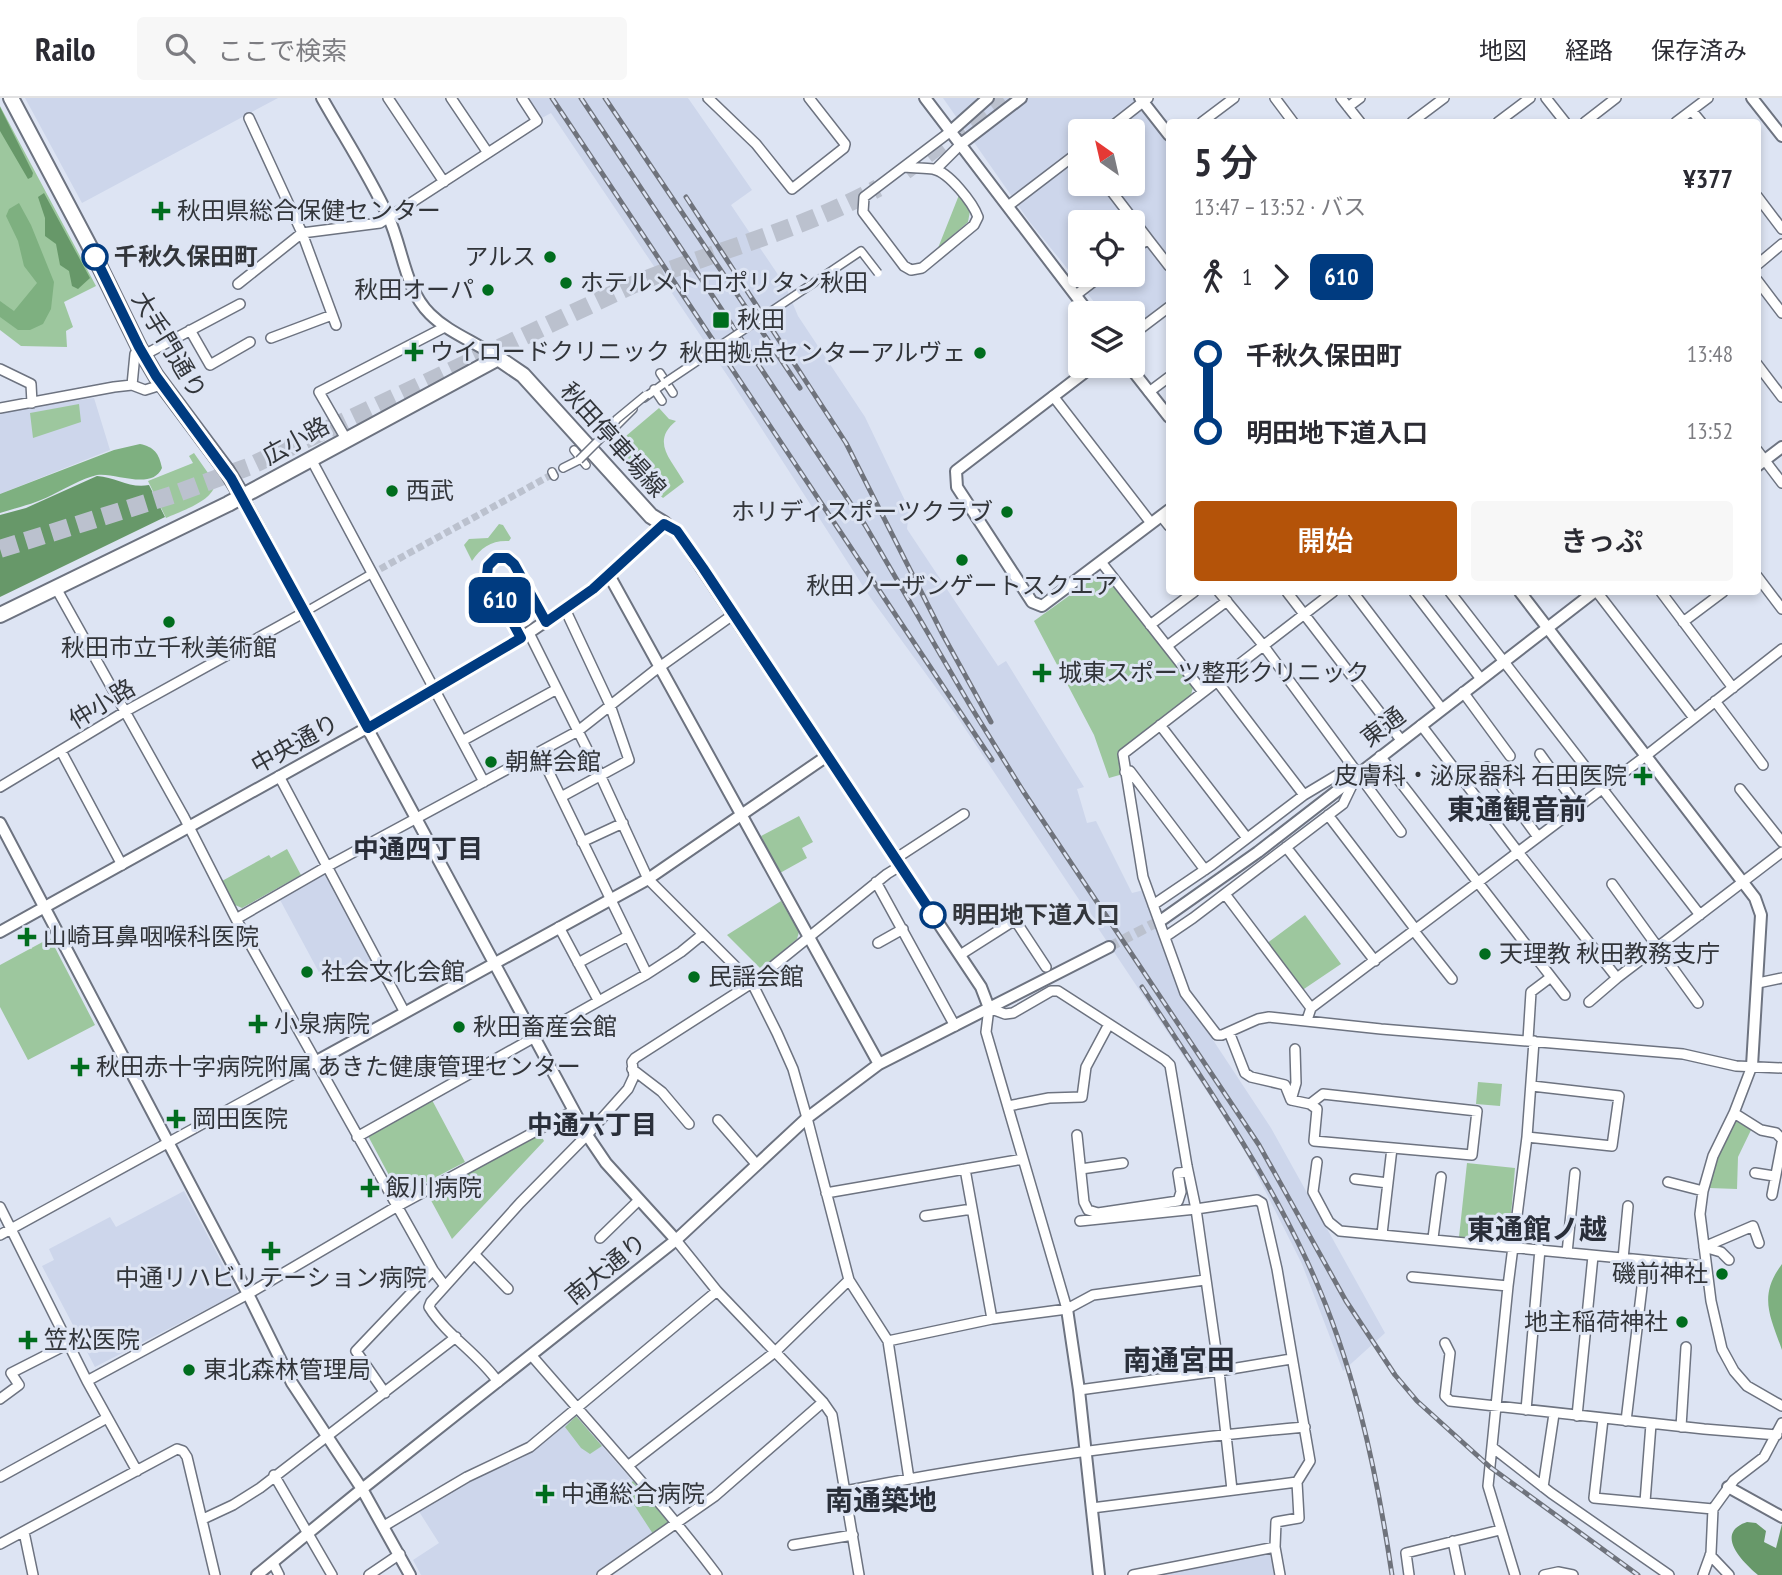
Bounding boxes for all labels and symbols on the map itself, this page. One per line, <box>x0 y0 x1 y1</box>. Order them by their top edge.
north arrow <box>1068 119 1144 196</box>
place label: 秋田県総合保健センター <box>177 195 441 226</box>
marker: 秋田県総合保健センター <box>151 201 171 221</box>
place label: 千秋久保田町 <box>114 241 258 272</box>
place label: アルス <box>464 241 536 272</box>
marker: 千秋久保田町 <box>82 244 108 270</box>
marker: アルス <box>542 249 558 265</box>
place label: ホテルメトロポリタン秋田 <box>580 267 868 298</box>
place label: 秋田オーパ <box>354 274 474 305</box>
marker: ホテルメトロポリタン秋田 <box>558 275 574 291</box>
marker: 秋田オーパ <box>480 282 496 298</box>
street label: 大手門通り <box>125 285 214 404</box>
place label: 秋田 <box>737 304 785 335</box>
marker: 秋田 <box>711 310 731 330</box>
place label: ウイロードクリニック <box>430 336 670 367</box>
place label: 秋田拠点センターアルヴェ <box>679 337 966 368</box>
marker: ウイロードクリニック <box>404 342 424 362</box>
marker: 秋田拠点センターアルヴェ <box>972 345 988 361</box>
street label: 秋田停車場線 <box>554 376 673 504</box>
street label: 広小路 <box>257 410 335 472</box>
place label: 西武 <box>406 475 454 506</box>
marker: 西武 <box>384 483 400 499</box>
place label: ホリディスポーツクラブ <box>731 496 993 527</box>
marker: ホリディスポーツクラブ <box>999 504 1015 520</box>
marker: 秋田ノーザンゲートスクエア <box>954 552 970 568</box>
place label: 秋田ノーザンゲートスクエア <box>806 570 1118 601</box>
line badge: 610 <box>460 577 540 623</box>
marker: 秋田市立千秋美術館 <box>161 614 177 630</box>
place label: 秋田市立千秋美術館 <box>61 632 277 663</box>
place label: 城東スポーツ整形クリニック <box>1058 657 1370 688</box>
marker: 城東スポーツ整形クリニック <box>1032 663 1052 683</box>
street label: 仲小路 <box>63 672 141 735</box>
street label: 東通 <box>1354 700 1411 753</box>
street label: 中央通り <box>245 707 344 780</box>
place label: 朝鮮会館 <box>505 746 601 777</box>
marker: 朝鮮会館 <box>483 754 499 770</box>
place label: 皮膚科・泌尿器科 石田医院 <box>1334 760 1627 791</box>
marker: 皮膚科・泌尿器科 石田医院 <box>1633 766 1653 786</box>
district label: 東通観音前 <box>1447 790 1587 827</box>
district label: 中通四丁目 <box>353 832 483 865</box>
place label: 明田地下道入口 <box>952 899 1120 930</box>
marker: 明田地下道入口 <box>920 902 946 928</box>
place label: 山崎耳鼻咽喉科医院 <box>43 921 259 952</box>
marker: 山崎耳鼻咽喉科医院 <box>17 927 37 947</box>
place label: 天理教 秋田教務支庁 <box>1499 938 1720 969</box>
marker: 天理教 秋田教務支庁 <box>1477 946 1493 962</box>
place label: 社会文化会館 <box>321 956 465 987</box>
place label: 民謡会館 <box>708 961 804 992</box>
marker: 社会文化会館 <box>299 964 315 980</box>
marker: 民謡会館 <box>686 969 702 985</box>
place label: 小泉病院 <box>274 1008 370 1039</box>
place label: 秋田畜産会館 <box>473 1011 617 1042</box>
marker: 小泉病院 <box>248 1014 268 1034</box>
marker: 秋田畜産会館 <box>451 1019 467 1035</box>
place label: 秋田赤十字病院附属 あきた健康管理センター <box>96 1051 581 1082</box>
marker: 秋田赤十字病院附属 あきた健康管理センター <box>70 1057 90 1077</box>
place label: 岡田医院 <box>192 1103 288 1134</box>
district label: 中通六丁目 <box>527 1108 657 1141</box>
marker: 岡田医院 <box>166 1109 186 1129</box>
place label: 飯川病院 <box>386 1172 482 1203</box>
marker: 飯川病院 <box>360 1178 380 1198</box>
district label: 東通館ノ越 <box>1467 1210 1607 1247</box>
street label: 南大通り <box>559 1226 653 1311</box>
marker: 中通リハビリテーション病院 <box>261 1241 281 1261</box>
place label: 磯前神社 <box>1612 1258 1708 1289</box>
place label: 中通リハビリテーション病院 <box>115 1262 427 1293</box>
marker: 磯前神社 <box>1714 1266 1730 1282</box>
place label: 地主稲荷神社 <box>1524 1306 1668 1337</box>
marker: 地主稲荷神社 <box>1674 1314 1690 1330</box>
place label: 笠松医院 <box>44 1324 140 1355</box>
marker: 笠松医院 <box>18 1330 38 1350</box>
district label: 南通宮田 <box>1123 1341 1235 1378</box>
place label: 東北森林管理局 <box>203 1354 371 1385</box>
marker: 東北森林管理局 <box>181 1362 197 1378</box>
place label: 中通総合病院 <box>561 1478 705 1509</box>
district label: 南通築地 <box>825 1481 937 1518</box>
marker: 中通総合病院 <box>535 1484 555 1504</box>

